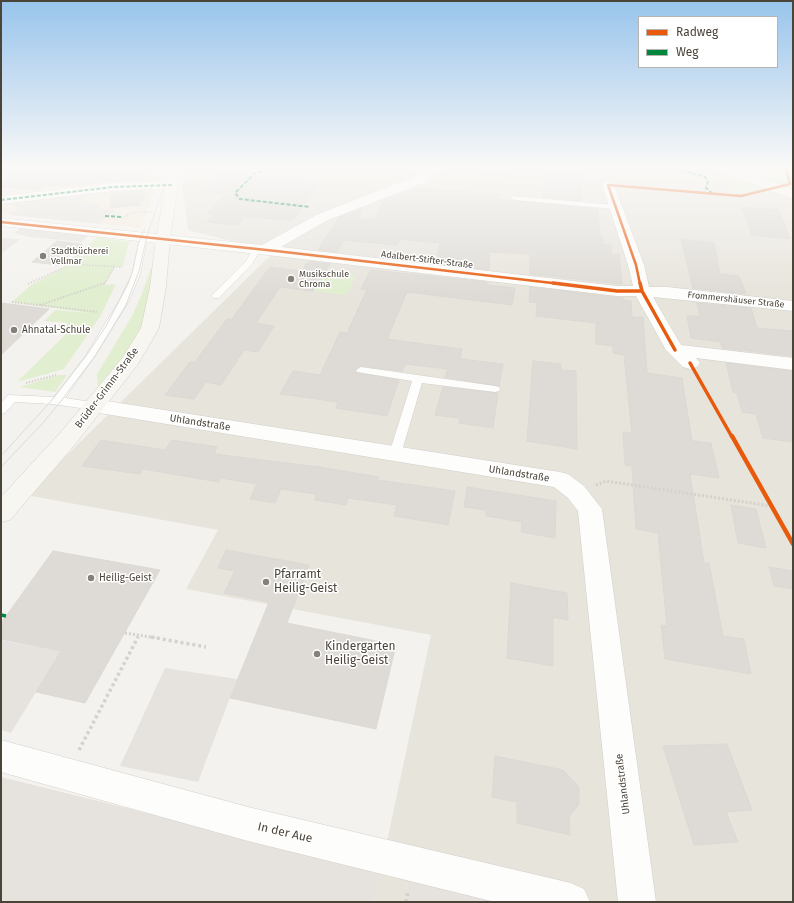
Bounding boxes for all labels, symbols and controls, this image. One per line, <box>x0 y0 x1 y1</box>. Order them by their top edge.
legend <box>638 16 778 68</box>
text: Radweg <box>676 25 718 39</box>
text: Weg <box>676 45 699 59</box>
place label: Stadtbücherei Vellmar <box>51 246 108 267</box>
street label: Adalbert-Stifter-Straße <box>380 249 474 271</box>
marker: Stadtbücherei Vellmar <box>38 251 48 261</box>
place label: Musikschule Chroma <box>299 269 349 290</box>
marker: Musikschule Chroma <box>286 274 296 284</box>
street label: Frommershäuser Straße <box>687 290 785 310</box>
place label: Ahnatal-Schule <box>22 324 90 336</box>
marker: Ahnatal-Schule <box>9 325 19 335</box>
street label: Brüder-Grimm-Straße <box>73 345 141 431</box>
street label: Uhlandstraße <box>169 412 231 434</box>
street label: Uhlandstraße <box>488 463 550 485</box>
place label: Pfarramt Heilig-Geist <box>274 568 337 596</box>
place label: Heilig-Geist <box>99 572 152 584</box>
marker: Heilig-Geist <box>86 573 96 583</box>
marker: Pfarramt Heilig-Geist <box>261 577 271 587</box>
place label: Kindergarten Heilig-Geist <box>325 640 396 668</box>
marker: Kindergarten Heilig-Geist <box>312 649 322 659</box>
street label: Uhlandstraße <box>613 753 633 815</box>
street label: In der Aue <box>256 820 314 846</box>

